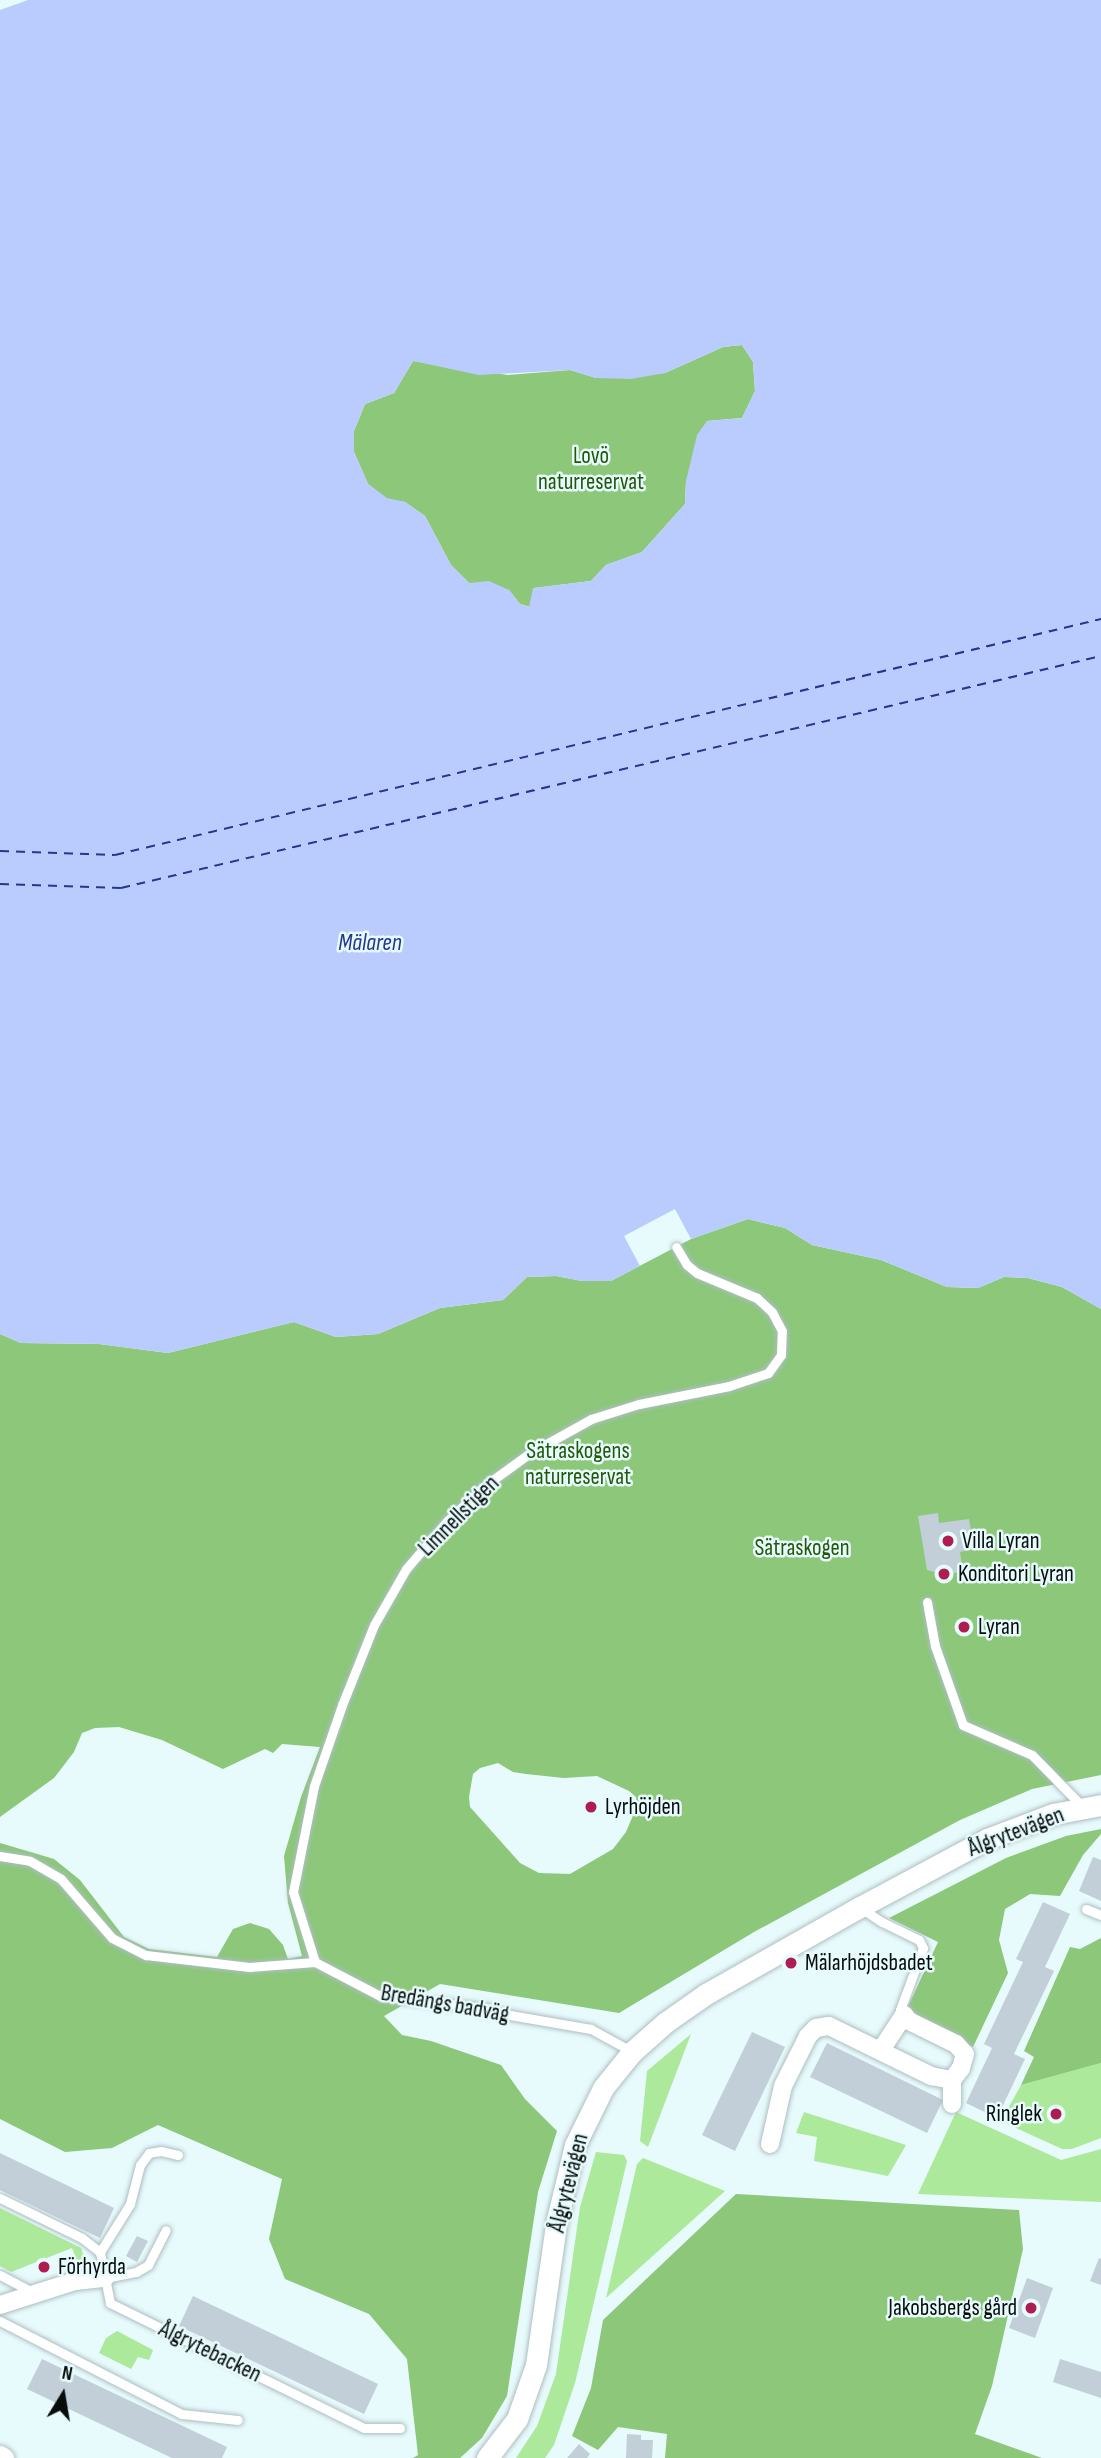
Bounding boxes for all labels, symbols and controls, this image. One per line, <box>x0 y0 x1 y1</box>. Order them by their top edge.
park label: Lovö naturreservat <box>538 442 644 496</box>
water label: Mälaren <box>338 929 402 957</box>
park label: Sätraskogens naturreservat <box>525 1437 631 1491</box>
street label: Limnellstigen <box>413 1470 505 1562</box>
place label: Villa Lyran <box>962 1527 1039 1555</box>
marker: Villa Lyran <box>940 1533 956 1549</box>
park label: Sätraskogen <box>754 1534 850 1562</box>
place label: Konditori Lyran <box>958 1560 1074 1588</box>
marker: Konditori Lyran <box>936 1566 952 1582</box>
place label: Lyran <box>978 1613 1020 1641</box>
marker: Lyran <box>956 1619 972 1635</box>
place label: Lyrhöjden <box>605 1793 681 1821</box>
marker: Lyrhöjden <box>583 1799 599 1815</box>
street label: Ålgrytevägen <box>964 1801 1068 1863</box>
place label: Mälarhöjdsbadet <box>805 1949 933 1977</box>
marker: Mälarhöjdsbadet <box>783 1955 799 1971</box>
street label: Bredängs badväg <box>379 1979 511 2029</box>
place label: Ringlek <box>986 2100 1042 2128</box>
marker: Ringlek <box>1048 2106 1064 2122</box>
street label: Ålgrytevägen <box>543 2131 595 2235</box>
place label: Förhyrda <box>58 2253 126 2281</box>
marker: Förhyrda <box>36 2259 52 2275</box>
place label: Jakobsbergs gård <box>888 2294 1017 2322</box>
marker: Jakobsbergs gård <box>1023 2300 1039 2316</box>
street label: Ålgrytebacken <box>154 2315 266 2389</box>
north arrow <box>28 2360 98 2430</box>
text: N <box>60 2362 74 2386</box>

